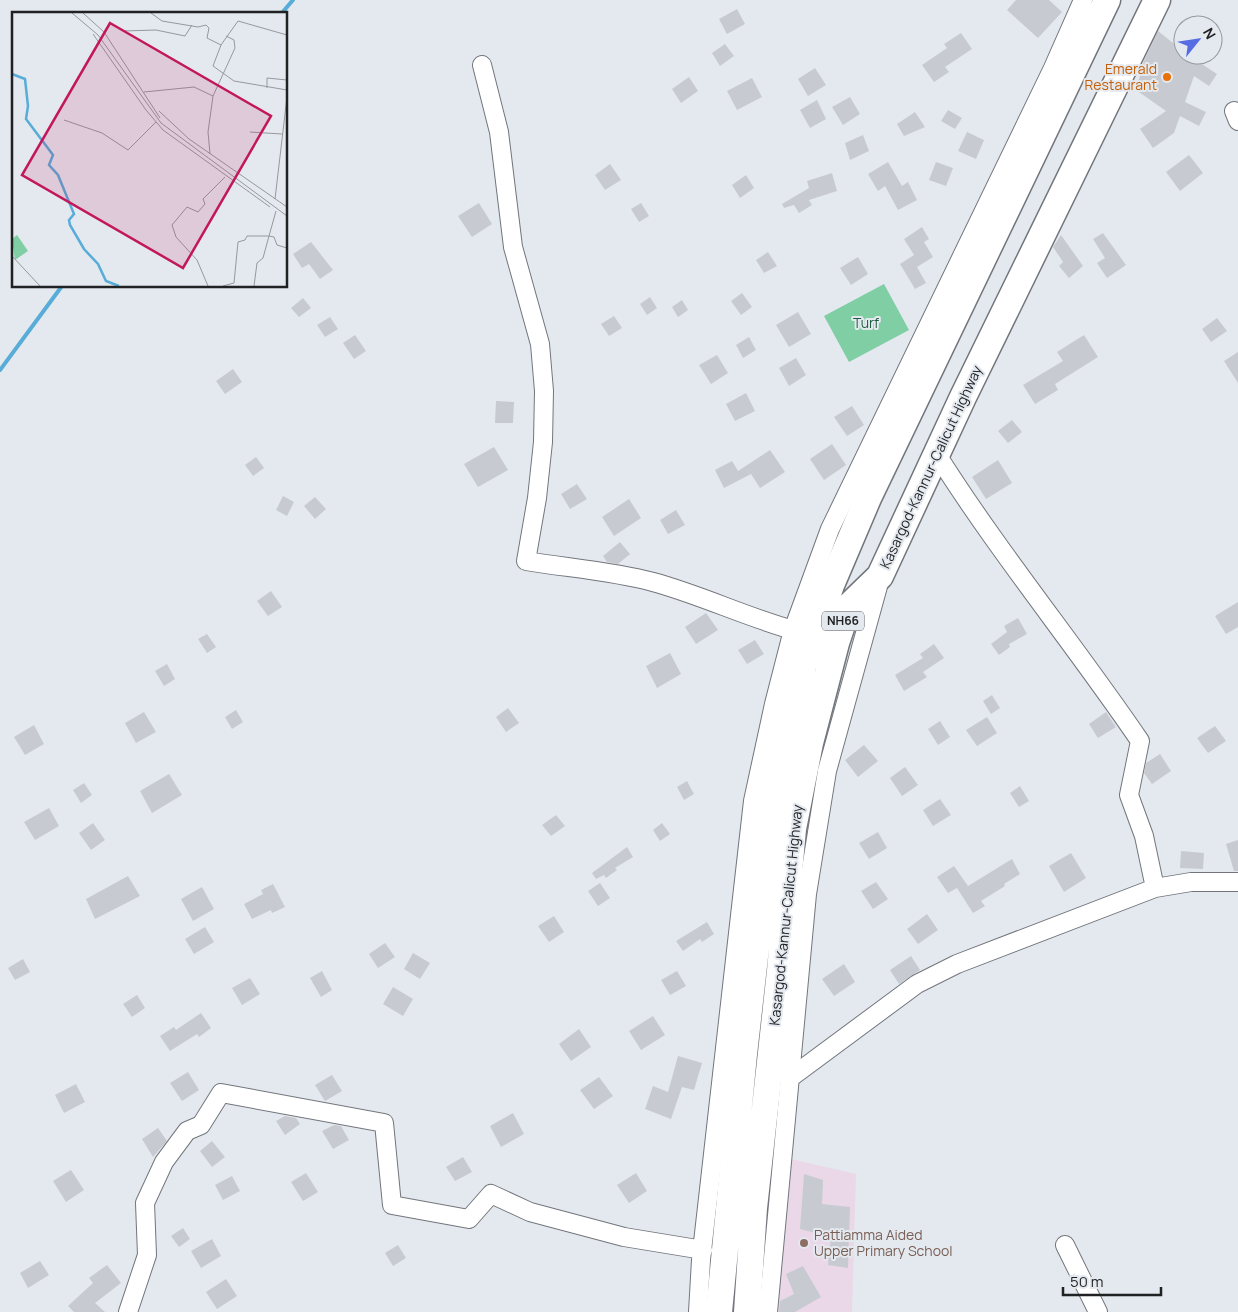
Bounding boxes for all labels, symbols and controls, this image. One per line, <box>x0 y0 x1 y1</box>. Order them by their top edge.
inset map <box>12 12 288 288</box>
north arrow <box>1173 15 1223 65</box>
text: N <box>1199 24 1220 42</box>
place label: Emerald Restaurant <box>1084 59 1157 94</box>
marker: Emerald Restaurant <box>1161 71 1173 83</box>
park label: Turf <box>853 313 879 332</box>
street label: Kasargod-Kannur-Calicut Highway <box>875 362 986 571</box>
road number: NH66 <box>822 612 864 630</box>
street label: Kasargod-Kannur-Calicut Highway <box>764 803 807 1026</box>
place label: Pattiamma Aided Upper Primary School <box>814 1225 953 1260</box>
marker: Pattiamma Aided Upper Primary School <box>798 1237 810 1249</box>
scale bar <box>1063 1264 1160 1296</box>
text: 50 m <box>1070 1271 1104 1292</box>

